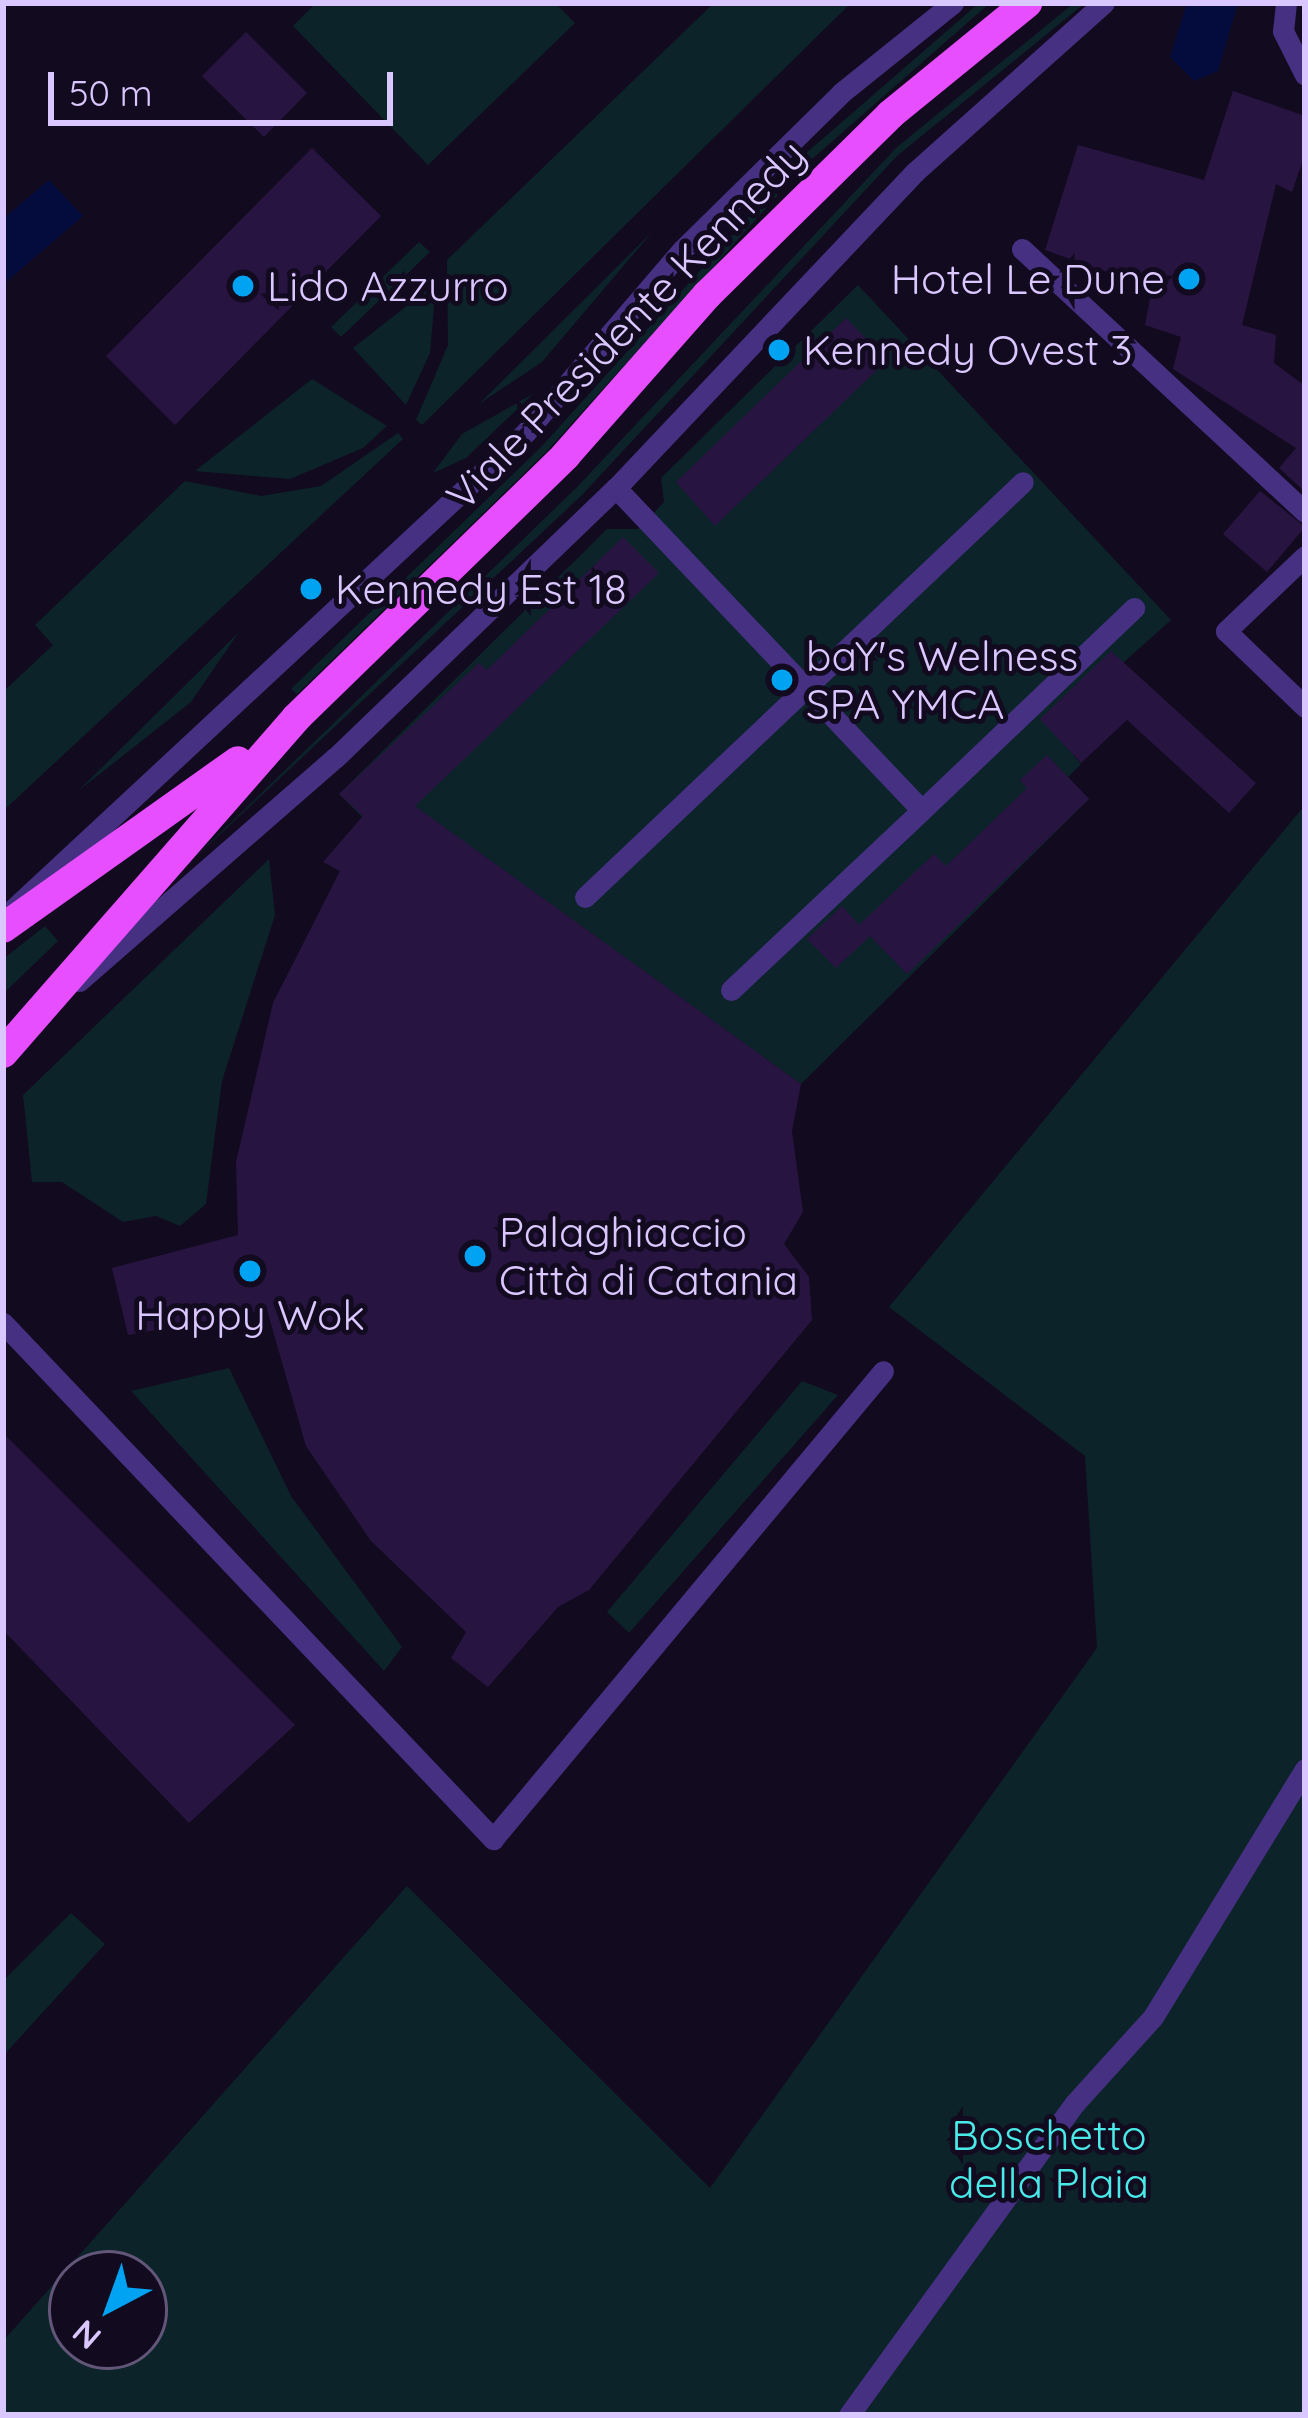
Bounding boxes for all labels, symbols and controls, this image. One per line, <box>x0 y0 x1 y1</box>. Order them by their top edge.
scale bar <box>54 48 399 122</box>
text: 50 m <box>69 70 153 115</box>
street label: Viale Presidente Kennedy <box>436 129 816 521</box>
place label: Hotel Le Dune <box>891 254 1165 304</box>
place label: Lido Azzurro <box>267 261 509 311</box>
marker: Hotel Le Dune <box>1176 266 1202 292</box>
marker: Lido Azzurro <box>230 273 256 299</box>
place label: Kennedy Ovest 3 <box>803 325 1133 375</box>
marker: Kennedy Ovest 3 <box>766 337 792 363</box>
place label: Kennedy Est 18 <box>335 564 627 614</box>
marker: Kennedy Est 18 <box>298 576 324 602</box>
place label: baY's Welness SPA YMCA <box>806 631 1078 730</box>
marker: baY's Welness SPA YMCA <box>769 667 795 693</box>
place label: Palaghiaccio Città di Catania <box>499 1207 798 1306</box>
marker: Palaghiaccio Città di Catania <box>462 1243 488 1269</box>
marker: Happy Wok <box>237 1258 263 1284</box>
place label: Happy Wok <box>135 1290 365 1340</box>
park label: Boschetto della Plaia <box>949 2110 1149 2208</box>
north arrow <box>48 2250 168 2370</box>
text: N <box>63 2312 109 2359</box>

